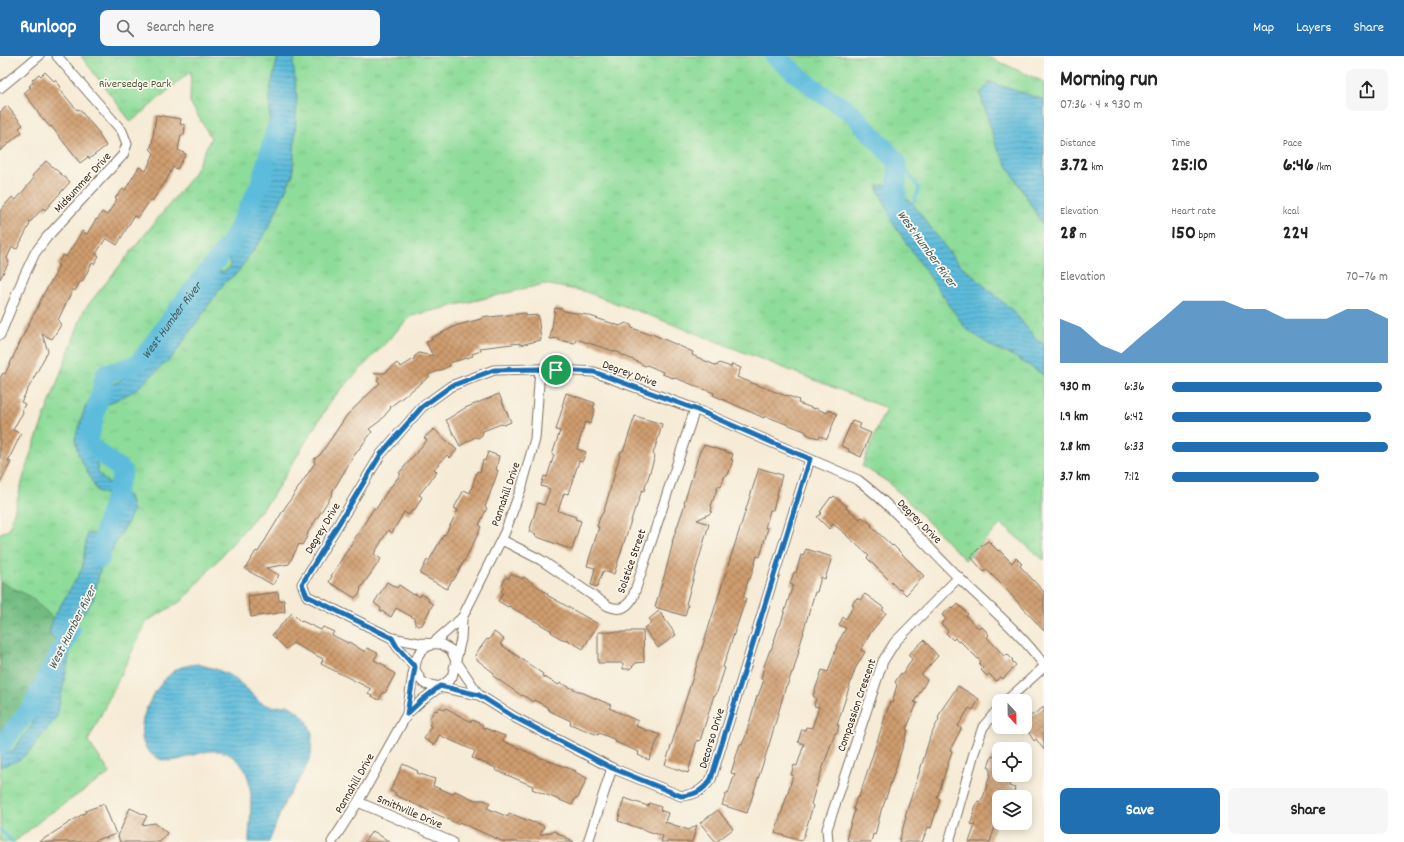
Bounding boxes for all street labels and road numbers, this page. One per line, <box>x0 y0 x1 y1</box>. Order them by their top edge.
street label: Midsummer Drive <box>51 149 116 217</box>
street label: Degrey Drive <box>600 357 659 392</box>
street label: Pannahill Drive <box>487 460 525 529</box>
street label: Degrey Drive <box>893 496 945 548</box>
street label: Degrey Drive <box>301 500 345 558</box>
street label: Solstice Street <box>613 526 652 596</box>
street label: Compassion Crescent <box>834 656 881 754</box>
street label: Decorso Drive <box>695 706 730 771</box>
street label: Pannahill Drive <box>331 750 379 817</box>
street label: Smithville Drive <box>374 791 445 834</box>

